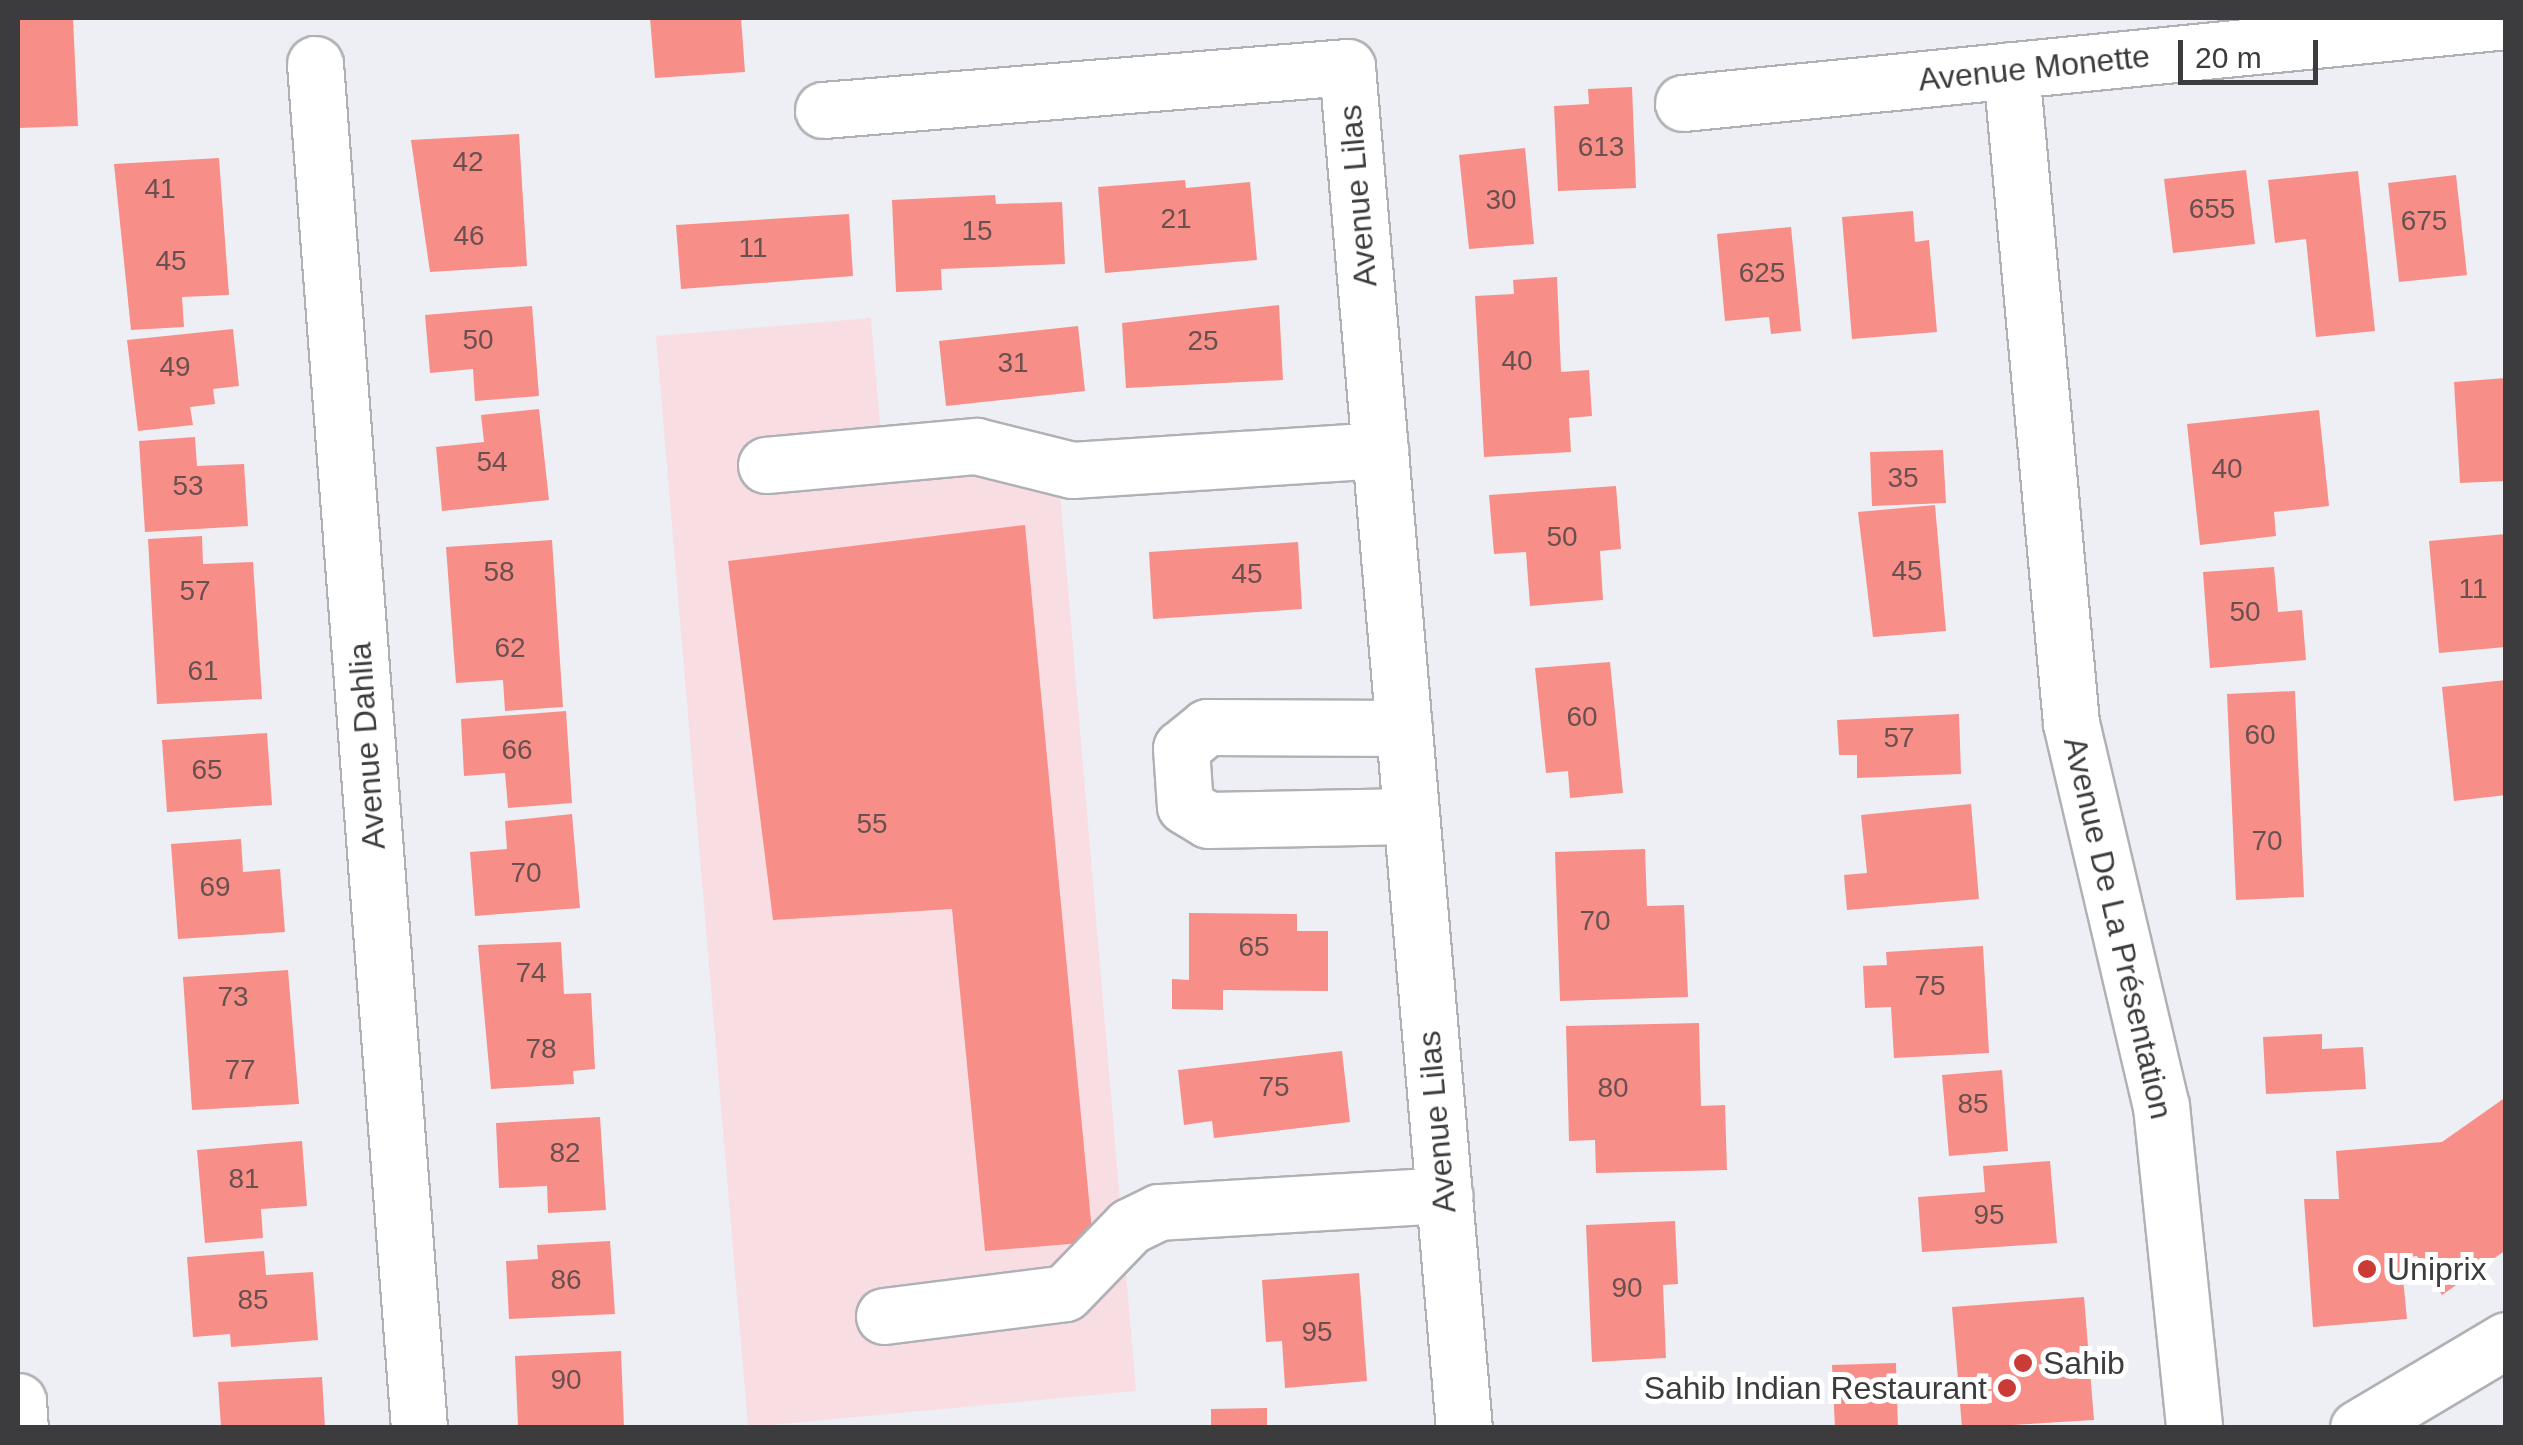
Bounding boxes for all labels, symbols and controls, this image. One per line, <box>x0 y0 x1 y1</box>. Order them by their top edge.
scale bar <box>2183 20 2323 82</box>
street label: Avenue Monette <box>1916 37 2152 99</box>
text: 20 m <box>2195 41 2262 74</box>
street label: Avenue Lilas <box>1331 103 1385 289</box>
house number: 613 <box>1578 130 1624 164</box>
house number: 42 <box>452 145 484 179</box>
house number: 41 <box>144 172 176 206</box>
house number: 30 <box>1485 183 1517 217</box>
house number: 655 <box>2189 192 2235 226</box>
house number: 21 <box>1160 202 1192 236</box>
house number: 675 <box>2401 204 2447 238</box>
house number: 15 <box>961 214 993 248</box>
house number: 46 <box>453 219 485 253</box>
house number: 11 <box>738 231 768 265</box>
house number: 45 <box>155 244 187 278</box>
house number: 625 <box>1739 256 1785 290</box>
house number: 50 <box>462 323 494 357</box>
house number: 25 <box>1187 324 1219 358</box>
house number: 40 <box>1501 344 1533 378</box>
house number: 31 <box>997 346 1029 380</box>
house number: 49 <box>159 350 191 384</box>
house number: 54 <box>476 445 508 479</box>
house number: 40 <box>2211 452 2243 486</box>
house number: 35 <box>1887 461 1919 495</box>
house number: 53 <box>172 469 204 503</box>
house number: 50 <box>1546 520 1578 554</box>
house number: 45 <box>1891 554 1923 588</box>
house number: 58 <box>483 555 515 589</box>
house number: 45 <box>1231 557 1263 591</box>
house number: 11 <box>2458 572 2488 606</box>
house number: 57 <box>179 574 211 608</box>
house number: 50 <box>2229 595 2261 629</box>
house number: 62 <box>494 631 526 665</box>
street label: Avenue Dahlia <box>341 641 393 851</box>
house number: 61 <box>187 654 219 688</box>
house number: 60 <box>1566 700 1598 734</box>
house number: 60 <box>2244 718 2276 752</box>
house number: 57 <box>1883 721 1915 755</box>
house number: 66 <box>501 733 533 767</box>
street label: Avenue De La Présentation <box>2055 733 2181 1123</box>
house number: 65 <box>191 753 223 787</box>
house number: 55 <box>856 807 888 841</box>
house number: 70 <box>2251 824 2283 858</box>
house number: 70 <box>510 856 542 890</box>
house number: 69 <box>199 870 231 904</box>
house number: 70 <box>1579 904 1611 938</box>
house number: 65 <box>1238 930 1270 964</box>
house number: 74 <box>515 956 547 990</box>
house number: 75 <box>1914 969 1946 1003</box>
house number: 73 <box>217 980 249 1014</box>
street label: Avenue Lilas <box>1410 1029 1464 1215</box>
house number: 78 <box>525 1032 557 1066</box>
house number: 77 <box>224 1053 256 1087</box>
house number: 75 <box>1258 1070 1290 1104</box>
house number: 80 <box>1597 1071 1629 1105</box>
house number: 85 <box>1957 1087 1989 1121</box>
house number: 82 <box>549 1136 581 1170</box>
house number: 81 <box>228 1162 260 1196</box>
house number: 95 <box>1973 1198 2005 1232</box>
place label: Uniprix <box>2387 1250 2487 1288</box>
marker: Uniprix <box>2356 1258 2378 1280</box>
house number: 86 <box>550 1263 582 1297</box>
house number: 90 <box>1611 1271 1643 1305</box>
house number: 85 <box>237 1283 269 1317</box>
house number: 95 <box>1301 1315 1333 1349</box>
place label: Sahib <box>2043 1344 2125 1382</box>
marker: Sahib <box>2012 1352 2034 1374</box>
house number: 90 <box>550 1363 582 1397</box>
place label: Sahib Indian Restaurant <box>1644 1369 1987 1407</box>
marker: Sahib Indian Restaurant <box>1996 1377 2018 1399</box>

